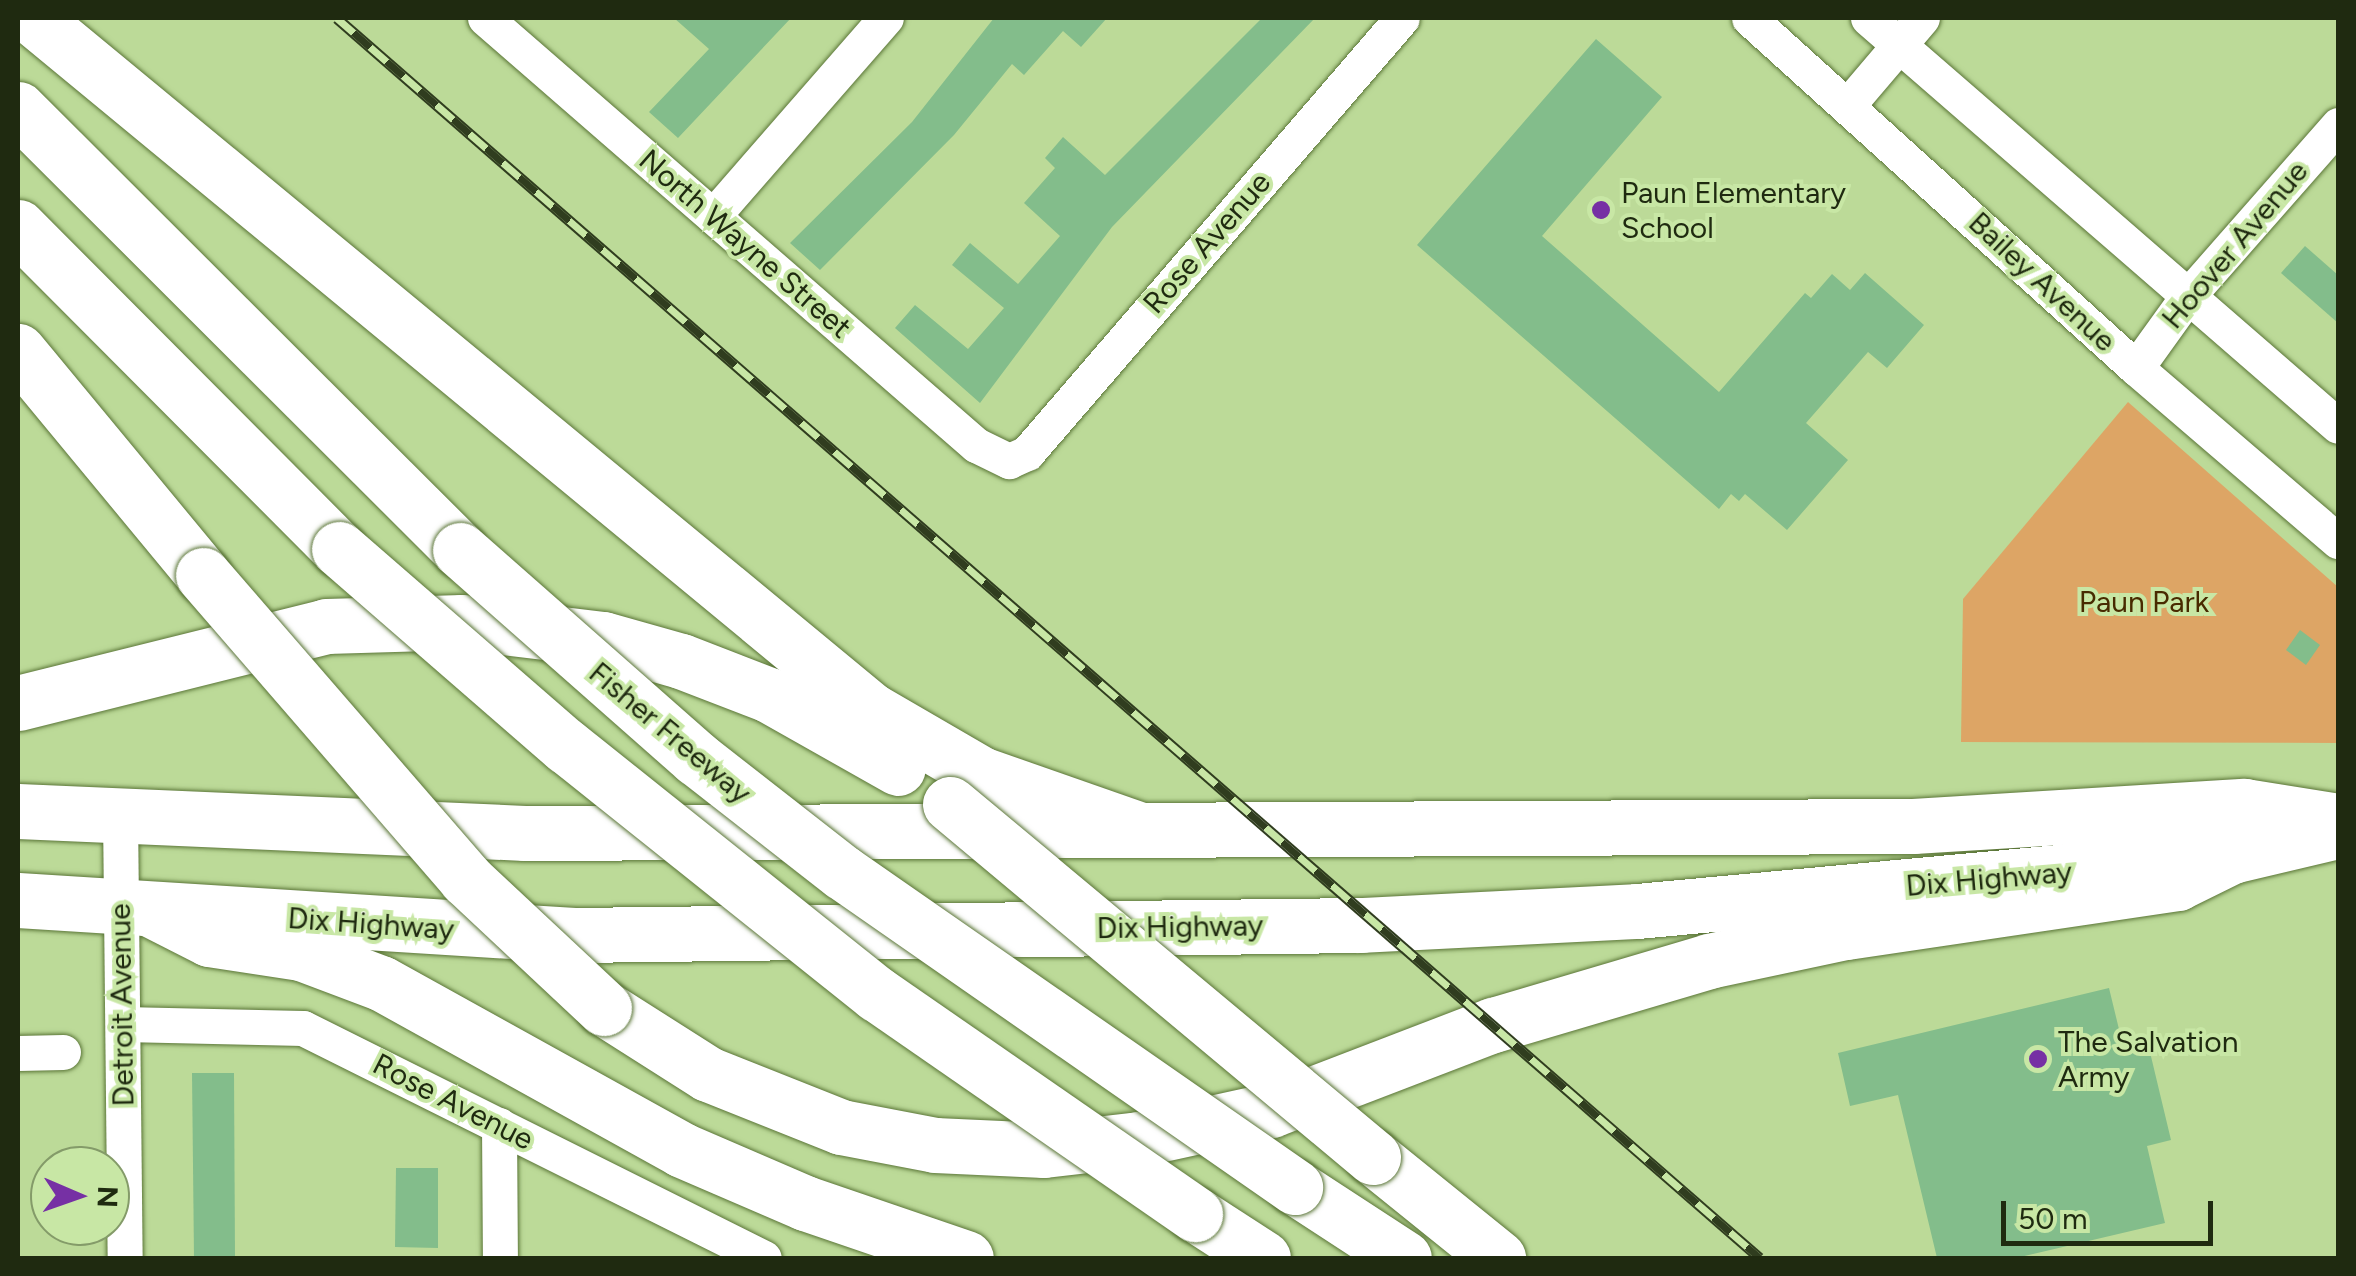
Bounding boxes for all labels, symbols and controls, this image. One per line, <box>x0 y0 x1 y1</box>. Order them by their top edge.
street label: North Wayne Street <box>632 142 858 346</box>
street label: Hoover Avenue <box>2155 154 2315 336</box>
street label: Rose Avenue <box>1136 165 1278 321</box>
place label: Paun Elementary School <box>1621 175 1846 246</box>
marker: Paun Elementary School <box>1590 199 1612 221</box>
street label: Bailey Avenue <box>1961 205 2123 359</box>
park label: Paun Park <box>2079 584 2209 620</box>
street label: Fisher Freeway <box>582 655 758 811</box>
street label: Dix Highway <box>1904 854 2074 904</box>
street label: Dix Highway <box>286 900 456 948</box>
street label: Detroit Avenue <box>102 903 142 1107</box>
street label: Dix Highway <box>1096 908 1264 946</box>
place label: The Salvation Army <box>2058 1024 2238 1094</box>
street label: Rose Avenue <box>367 1046 539 1158</box>
marker: The Salvation Army <box>2027 1048 2049 1070</box>
north arrow <box>30 1146 130 1246</box>
scale bar <box>2006 1181 2218 1243</box>
text: N <box>91 1186 125 1208</box>
text: 50 m <box>2018 1200 2087 1237</box>

